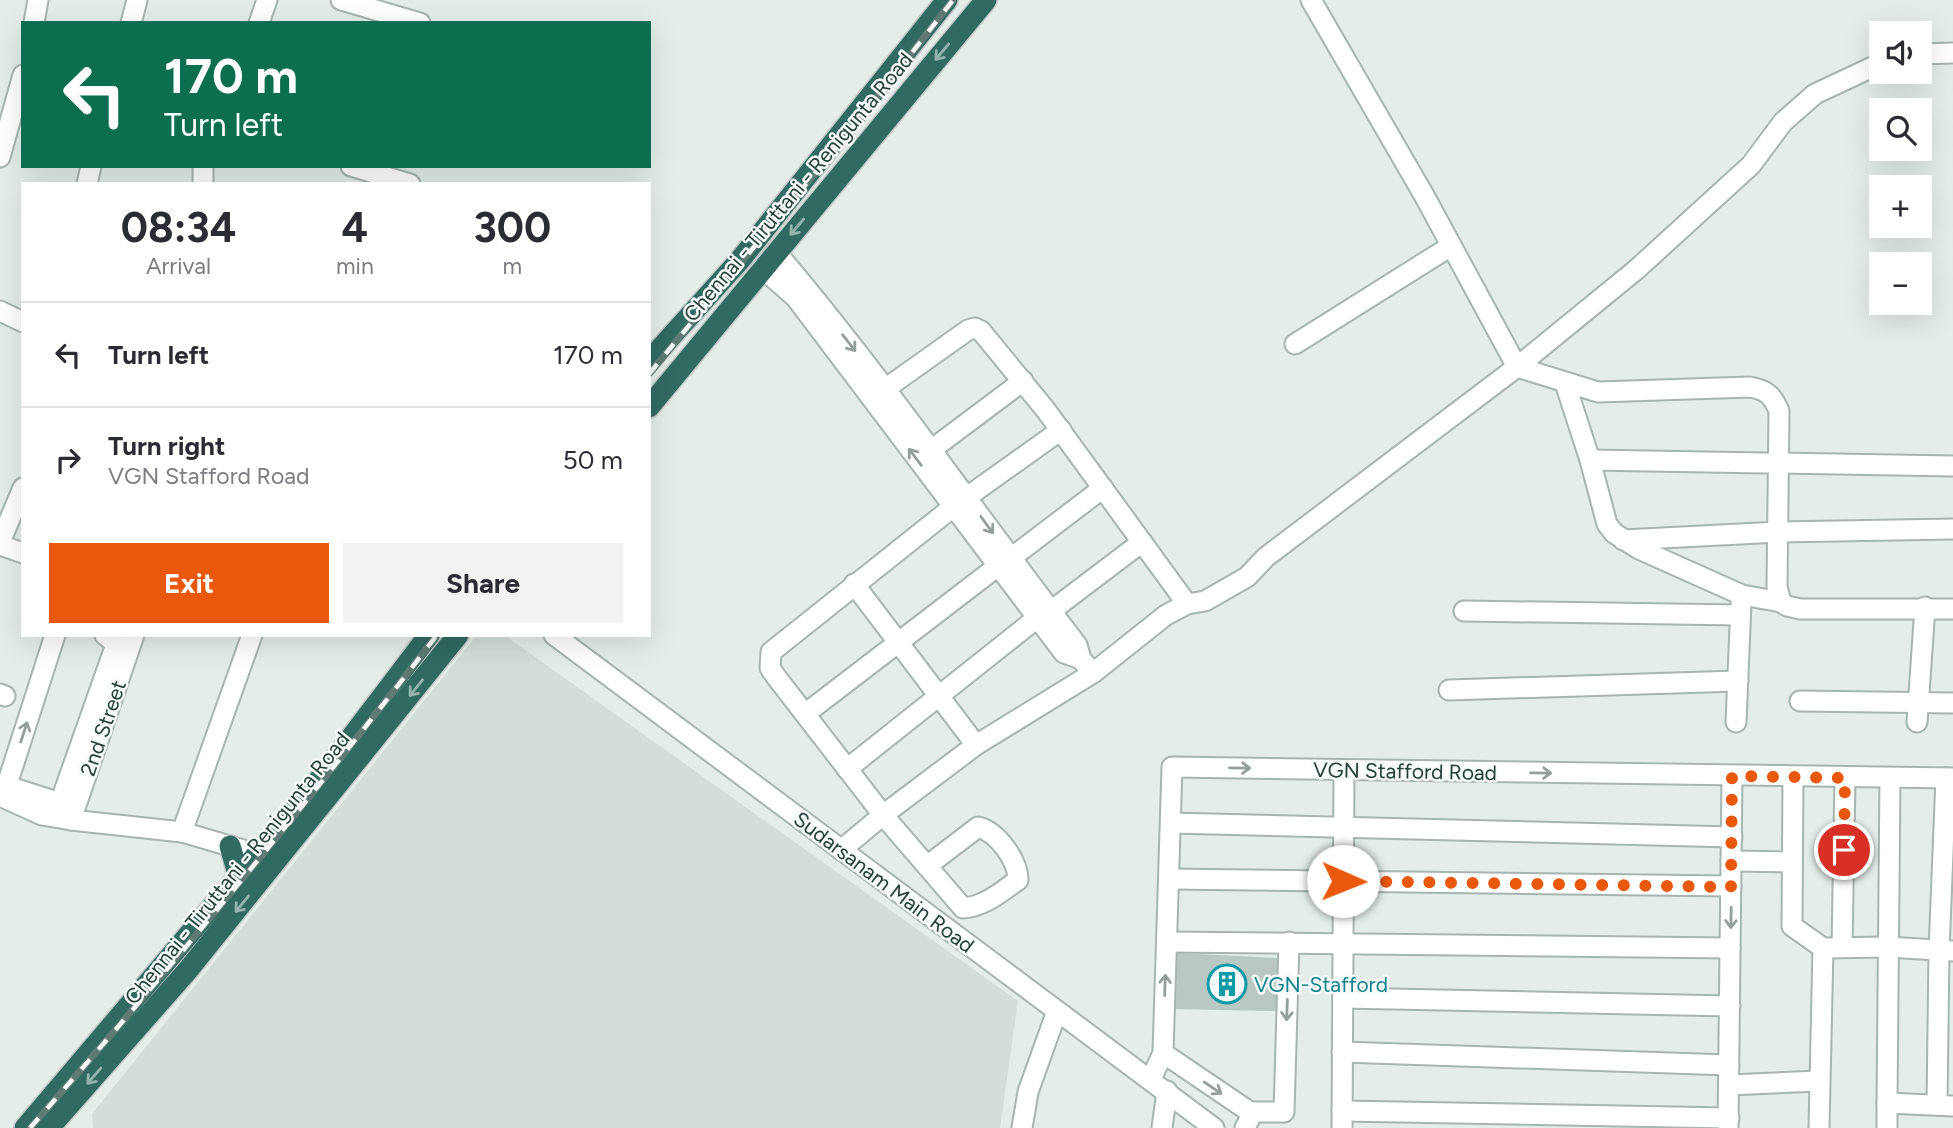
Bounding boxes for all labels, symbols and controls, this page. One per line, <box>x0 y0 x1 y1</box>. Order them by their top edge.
map controls <box>1869 21 1932 315</box>
button: sound <box>1869 21 1932 84</box>
one-way arrow <box>934 43 950 61</box>
text: 170 m <box>164 46 298 105</box>
street label: Chennai - Tiruttani - Renigunta Road <box>678 48 918 326</box>
icon: left <box>49 49 140 140</box>
button: search <box>1869 98 1932 161</box>
text: Turn left <box>164 106 283 144</box>
button: + <box>1869 175 1932 238</box>
text: 08:34 <box>121 202 236 253</box>
text: 4 <box>342 202 368 253</box>
text: 300 <box>473 202 551 253</box>
one-way arrow <box>789 218 804 236</box>
text: Arrival <box>146 252 211 280</box>
text: min <box>336 252 374 280</box>
text: m <box>503 252 522 280</box>
button: − <box>1869 252 1932 315</box>
one-way arrow <box>842 334 857 352</box>
icon: left <box>49 336 87 374</box>
text: Turn left <box>108 339 209 371</box>
text: 170 m <box>553 339 623 371</box>
text: Turn right <box>108 430 225 462</box>
icon: right <box>49 441 87 479</box>
text: 50 m <box>563 444 623 476</box>
one-way arrow <box>908 448 923 467</box>
text: VGN Stafford Road <box>108 462 310 490</box>
one-way arrow <box>979 515 994 534</box>
button: Exit <box>49 543 329 623</box>
button: Share <box>343 543 623 623</box>
street label: 2nd Street <box>75 677 131 779</box>
one-way arrow <box>408 679 423 697</box>
one-way arrow <box>19 721 32 743</box>
street label: Chennai - Tiruttani - Renigunta Road <box>119 727 355 1009</box>
street label: VGN Stafford Road <box>1313 757 1497 785</box>
one-way arrow <box>1228 762 1251 775</box>
one-way arrow <box>1529 766 1552 780</box>
street label: Sudarsanam Main Road <box>789 806 979 958</box>
pin <box>1814 820 1874 880</box>
icon: arrive <box>1825 831 1863 869</box>
position arrow <box>1306 844 1380 918</box>
one-way arrow <box>234 894 250 912</box>
one-way arrow <box>1724 906 1738 929</box>
building icon: VGN-Stafford <box>1206 963 1248 1005</box>
place label: VGN-Stafford <box>1254 972 1388 997</box>
one-way arrow <box>1159 974 1172 997</box>
one-way arrow <box>1280 998 1293 1021</box>
one-way arrow <box>86 1067 102 1085</box>
one-way arrow <box>1203 1081 1223 1095</box>

